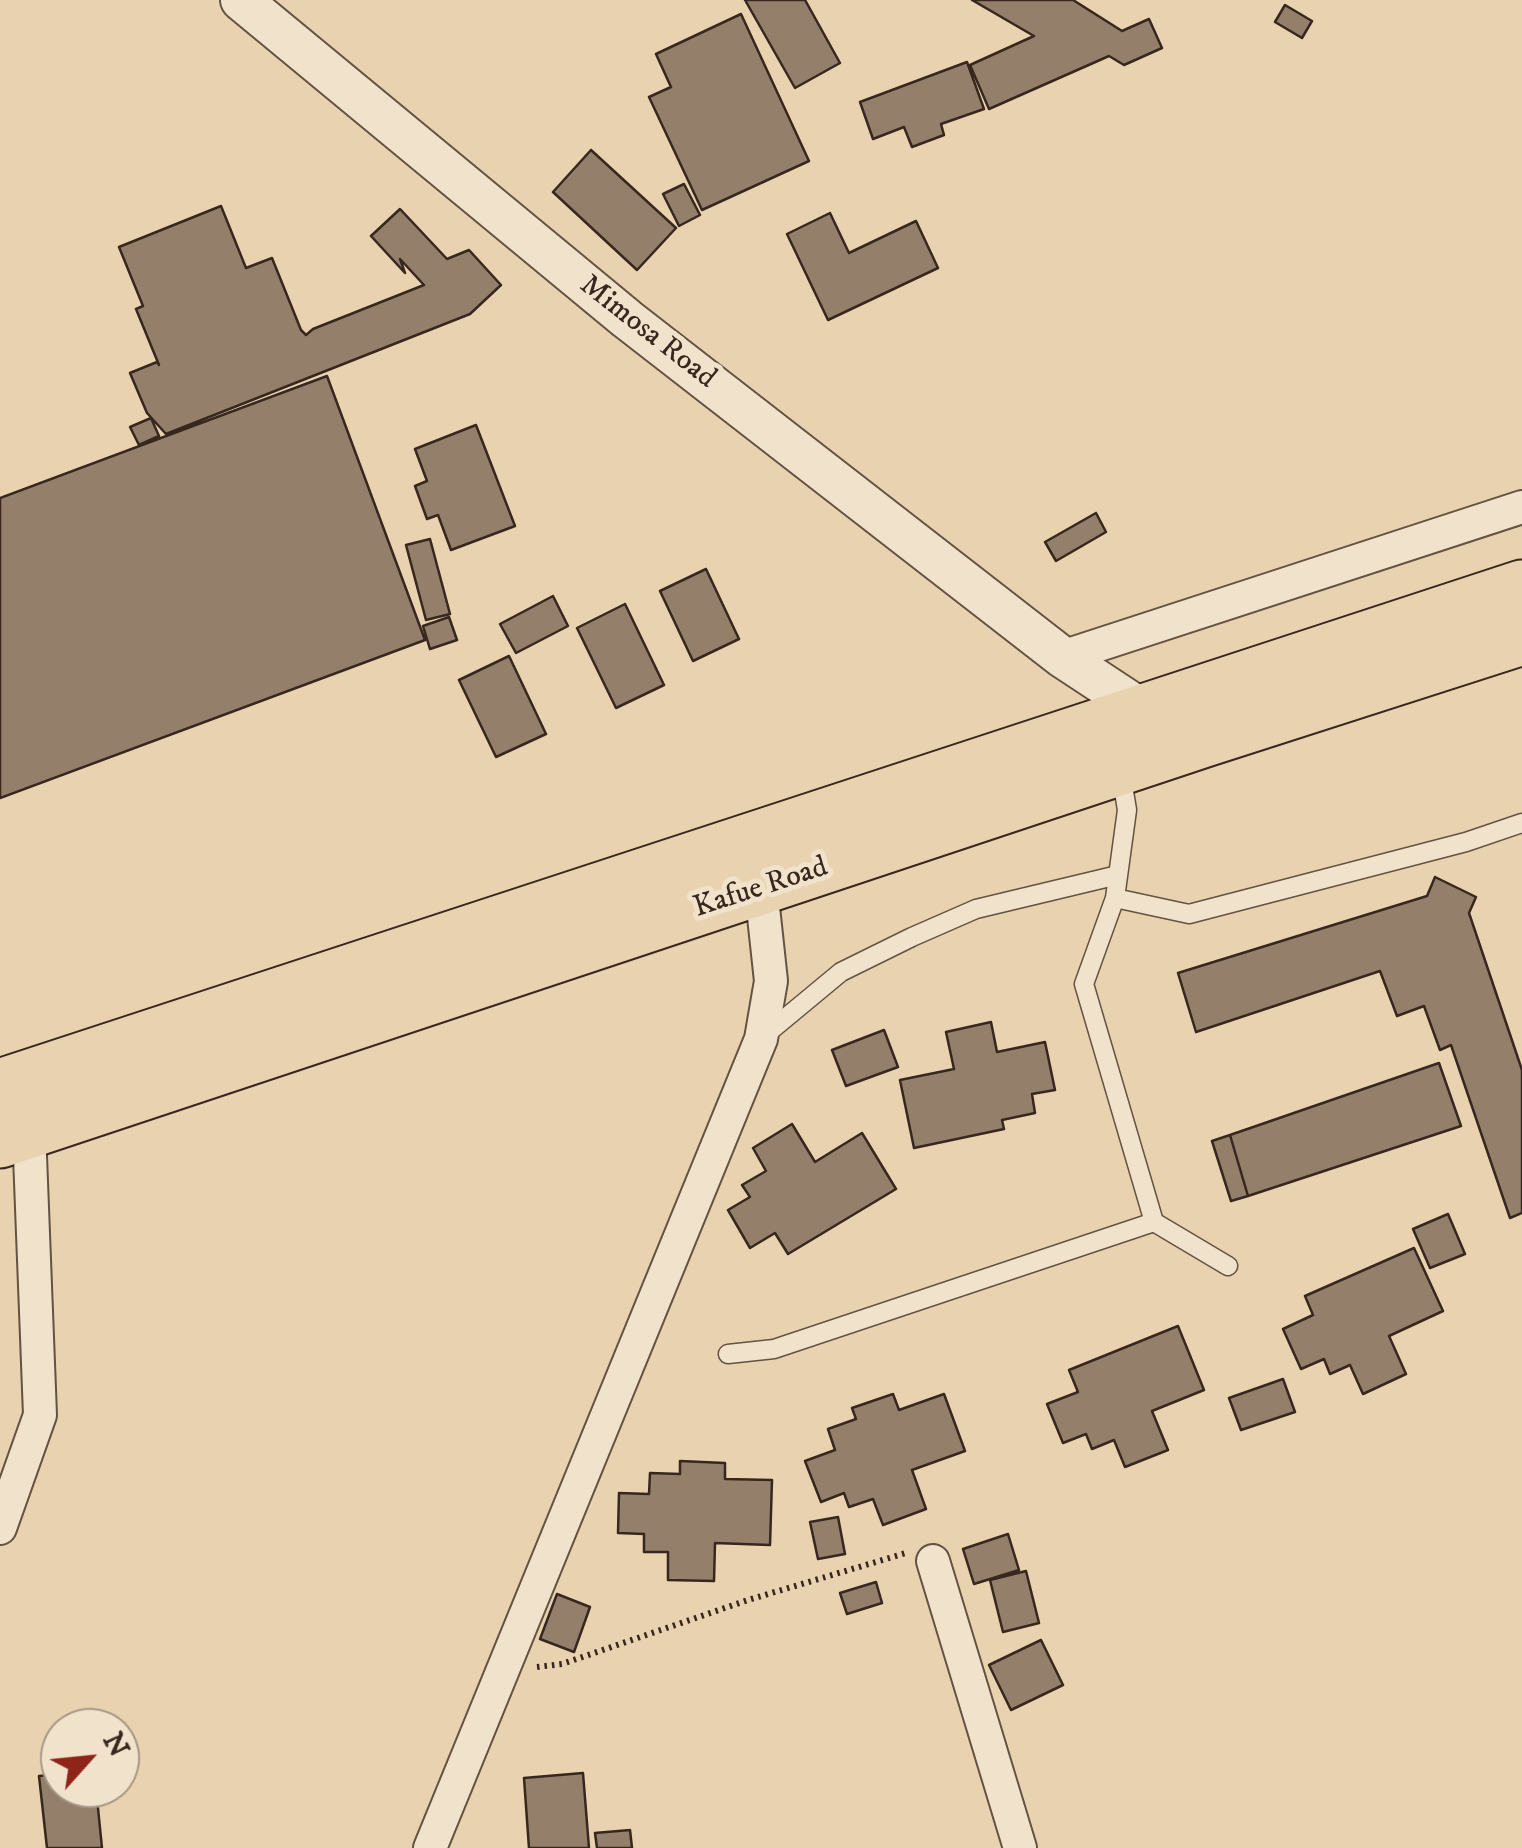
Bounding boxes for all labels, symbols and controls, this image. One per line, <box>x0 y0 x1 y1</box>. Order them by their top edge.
street label: Mimosa Road <box>571 268 723 398</box>
street label: Kafue Road <box>689 850 833 928</box>
north arrow <box>40 1708 140 1808</box>
text: N <box>95 1727 136 1763</box>

